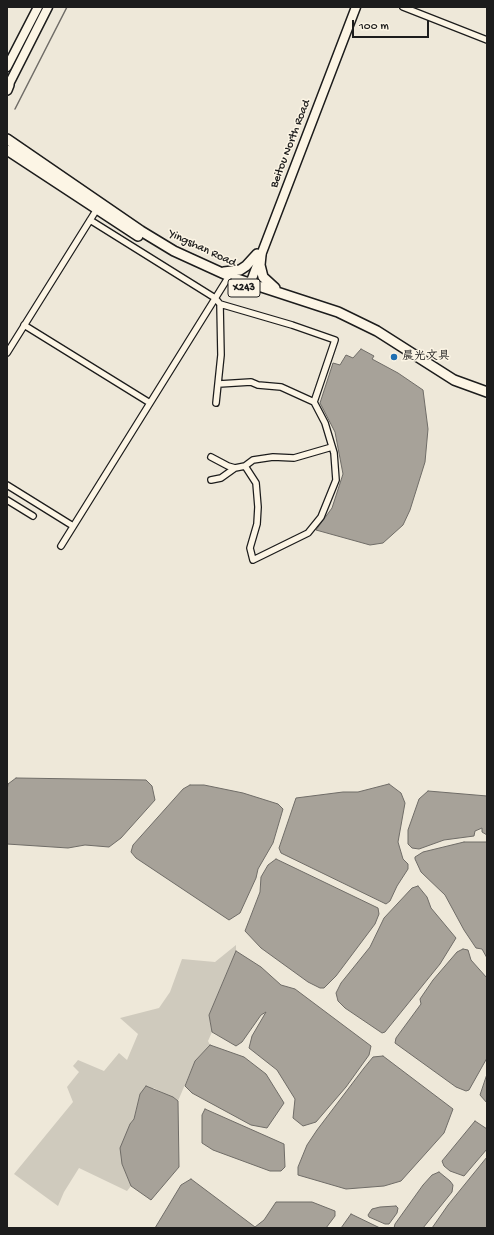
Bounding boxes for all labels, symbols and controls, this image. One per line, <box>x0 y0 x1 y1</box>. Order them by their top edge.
scale bar <box>354 12 431 38</box>
text: 100 m <box>359 20 389 34</box>
street label: Beitou North Road <box>268 98 314 190</box>
street label: Yingshan Road <box>166 227 238 271</box>
road number: X243 <box>228 279 260 297</box>
place label: 晨光文具 <box>402 350 450 364</box>
marker: 晨光文具 <box>389 352 399 362</box>

